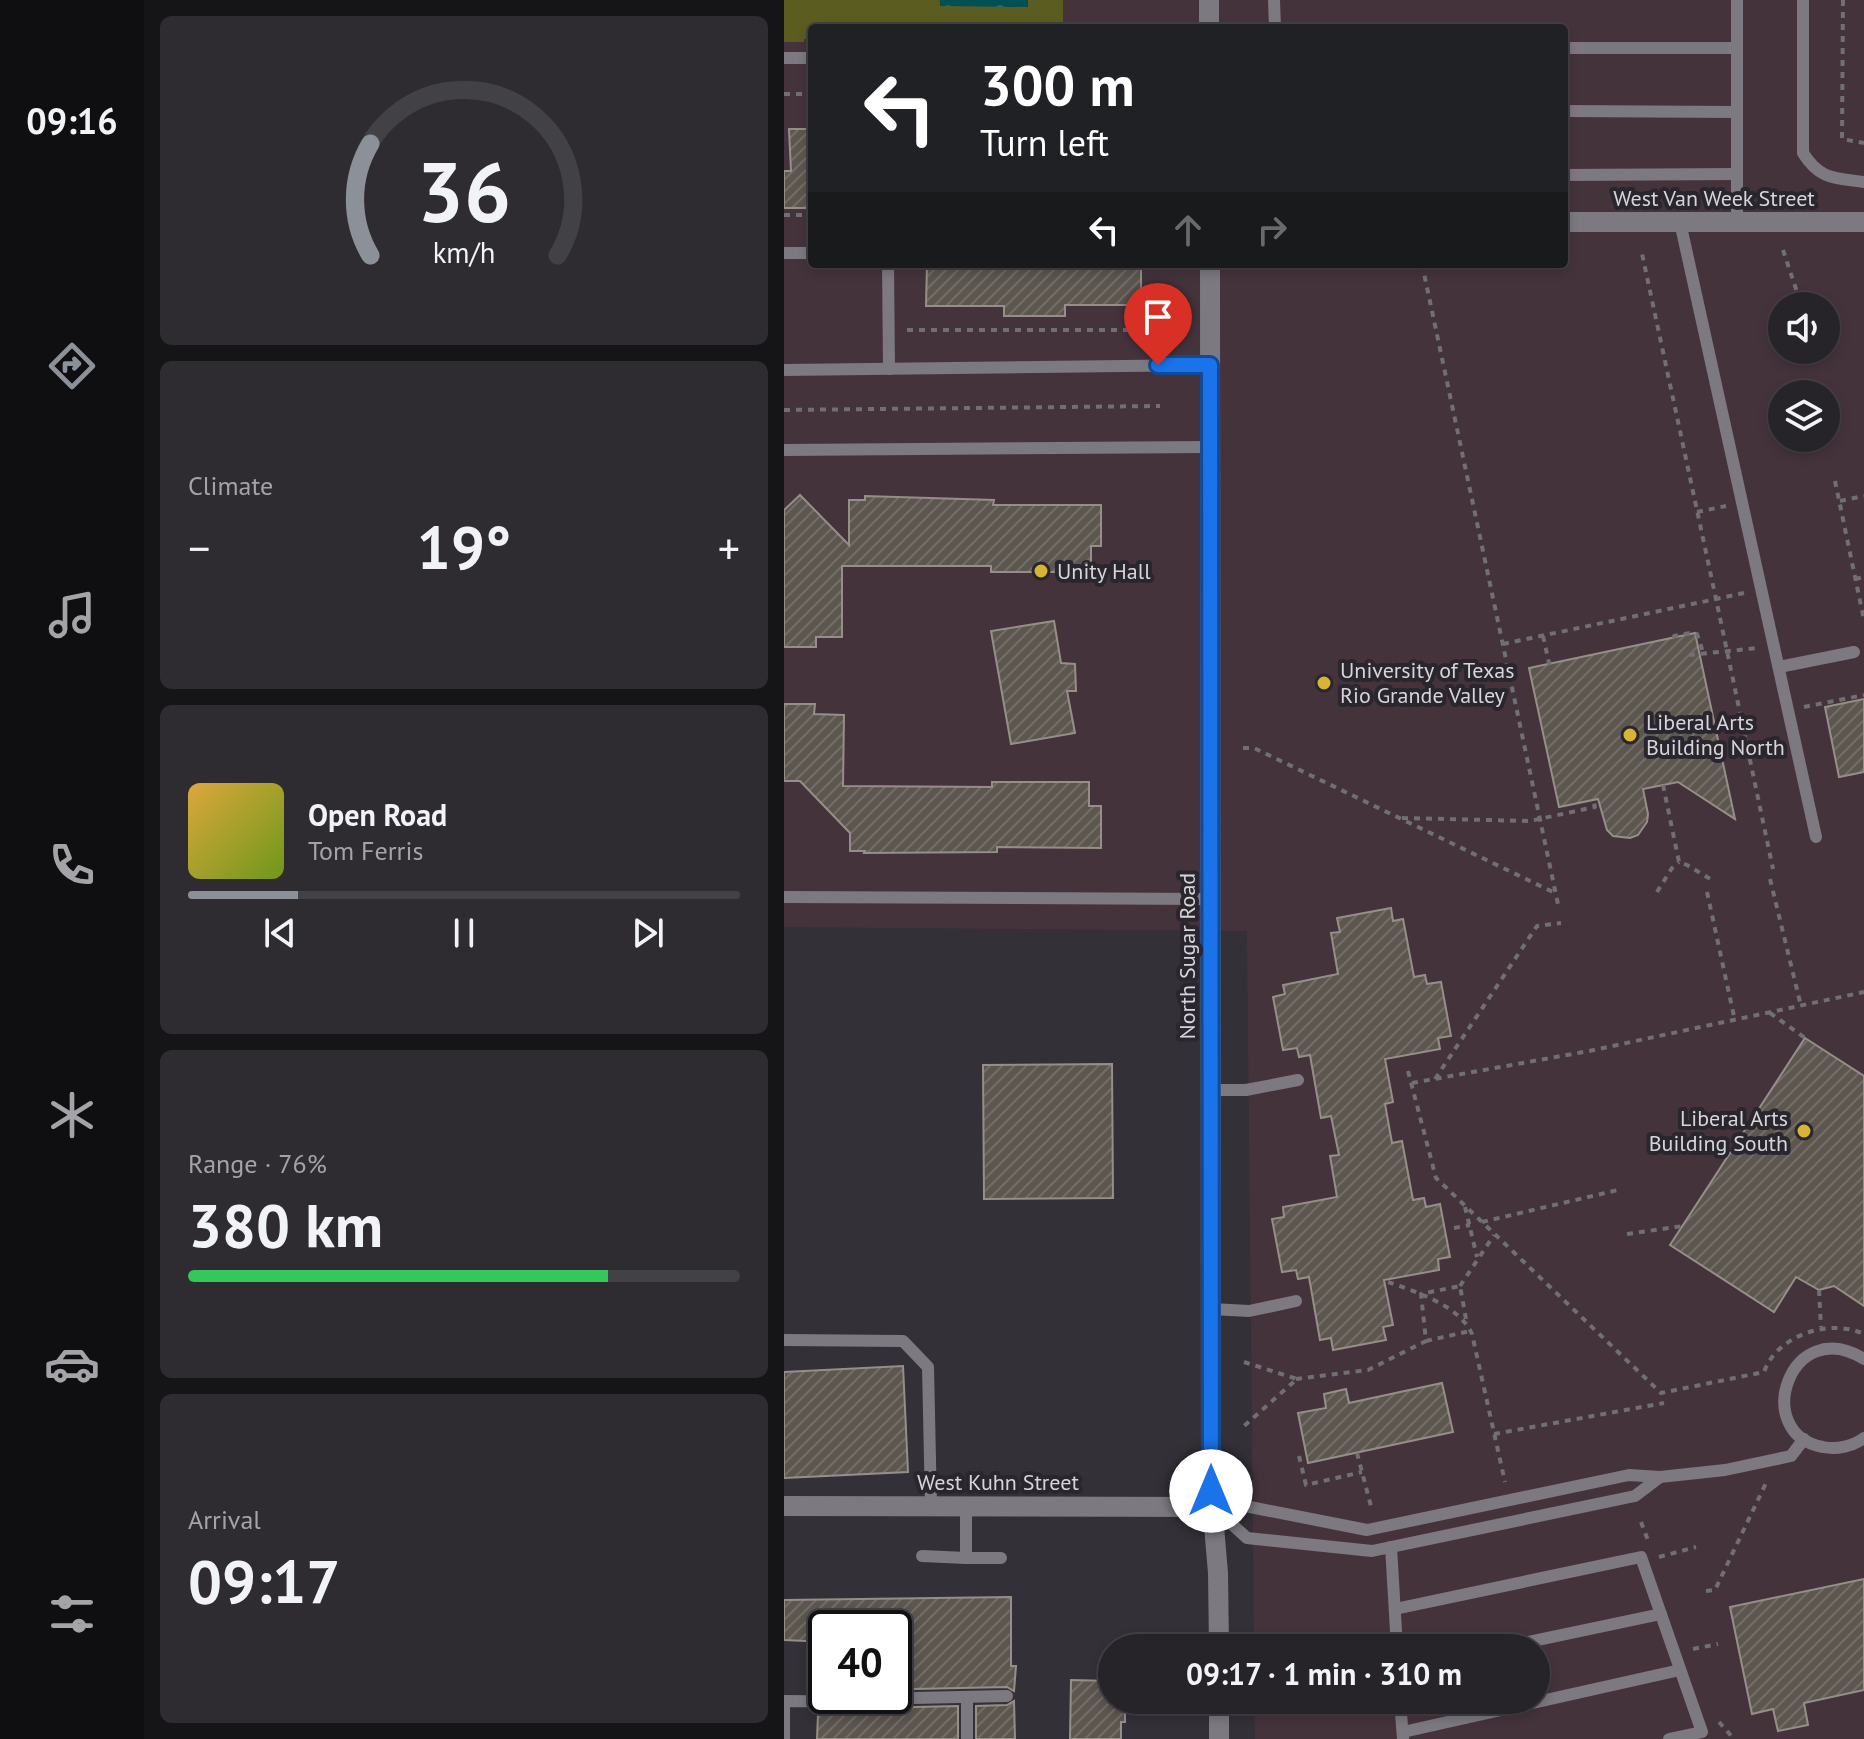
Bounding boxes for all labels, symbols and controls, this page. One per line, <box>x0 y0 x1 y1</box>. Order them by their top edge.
text: 300 m <box>980 49 1135 121</box>
icon: left <box>848 56 952 160</box>
text: 09:16 <box>26 97 118 144</box>
text: Turn left <box>980 119 1109 166</box>
text: 36 <box>417 137 511 245</box>
street label: West Van Week Street <box>1613 184 1815 212</box>
icon: left <box>1082 208 1126 252</box>
icon: ahead <box>1166 208 1210 252</box>
icon: right <box>1250 208 1294 252</box>
text: km/h <box>433 234 495 271</box>
pin <box>1124 283 1192 365</box>
map controls <box>1768 292 1840 452</box>
button: sound <box>1768 292 1840 364</box>
icon: arrive <box>1136 295 1180 339</box>
icon: directions <box>44 338 100 394</box>
button: layers <box>1768 380 1840 452</box>
text: Climate <box>188 469 273 502</box>
text: 19° <box>417 508 511 586</box>
text: − <box>188 519 210 576</box>
text: + <box>718 519 740 576</box>
place label: Unity Hall <box>1057 557 1151 585</box>
marker: Unity Hall <box>1032 562 1050 580</box>
icon: music <box>44 587 100 643</box>
place label: University of Texas Rio Grande Valley <box>1340 656 1515 709</box>
marker: University of Texas Rio Grande Valley <box>1315 674 1333 692</box>
place label: Liberal Arts Building North <box>1646 708 1785 761</box>
marker: Liberal Arts Building North <box>1621 726 1639 744</box>
text: Open Road <box>308 795 447 834</box>
text: Tom Ferris <box>308 834 423 867</box>
icon: phone <box>44 837 100 893</box>
street label: North Sugar Road <box>1173 873 1201 1039</box>
icon: previous <box>258 911 302 955</box>
icon: pause <box>442 911 486 955</box>
icon: next <box>626 911 670 955</box>
icon: climate <box>44 1087 100 1143</box>
place label: Liberal Arts Building South <box>1649 1104 1788 1157</box>
marker: Liberal Arts Building South <box>1795 1122 1813 1140</box>
text: Range · 76% <box>188 1147 327 1180</box>
text: 380 km <box>188 1186 383 1264</box>
icon: car <box>44 1336 100 1392</box>
position arrow <box>1169 1449 1253 1533</box>
street label: West Kuhn Street <box>917 1468 1079 1496</box>
text: Arrival <box>188 1503 261 1536</box>
text: 09:17 <box>188 1542 340 1620</box>
icon: filters <box>44 1586 100 1642</box>
speed limit sign: 40 <box>808 1610 912 1714</box>
text: 09:17 · 1 min · 310 m <box>1186 1654 1462 1693</box>

